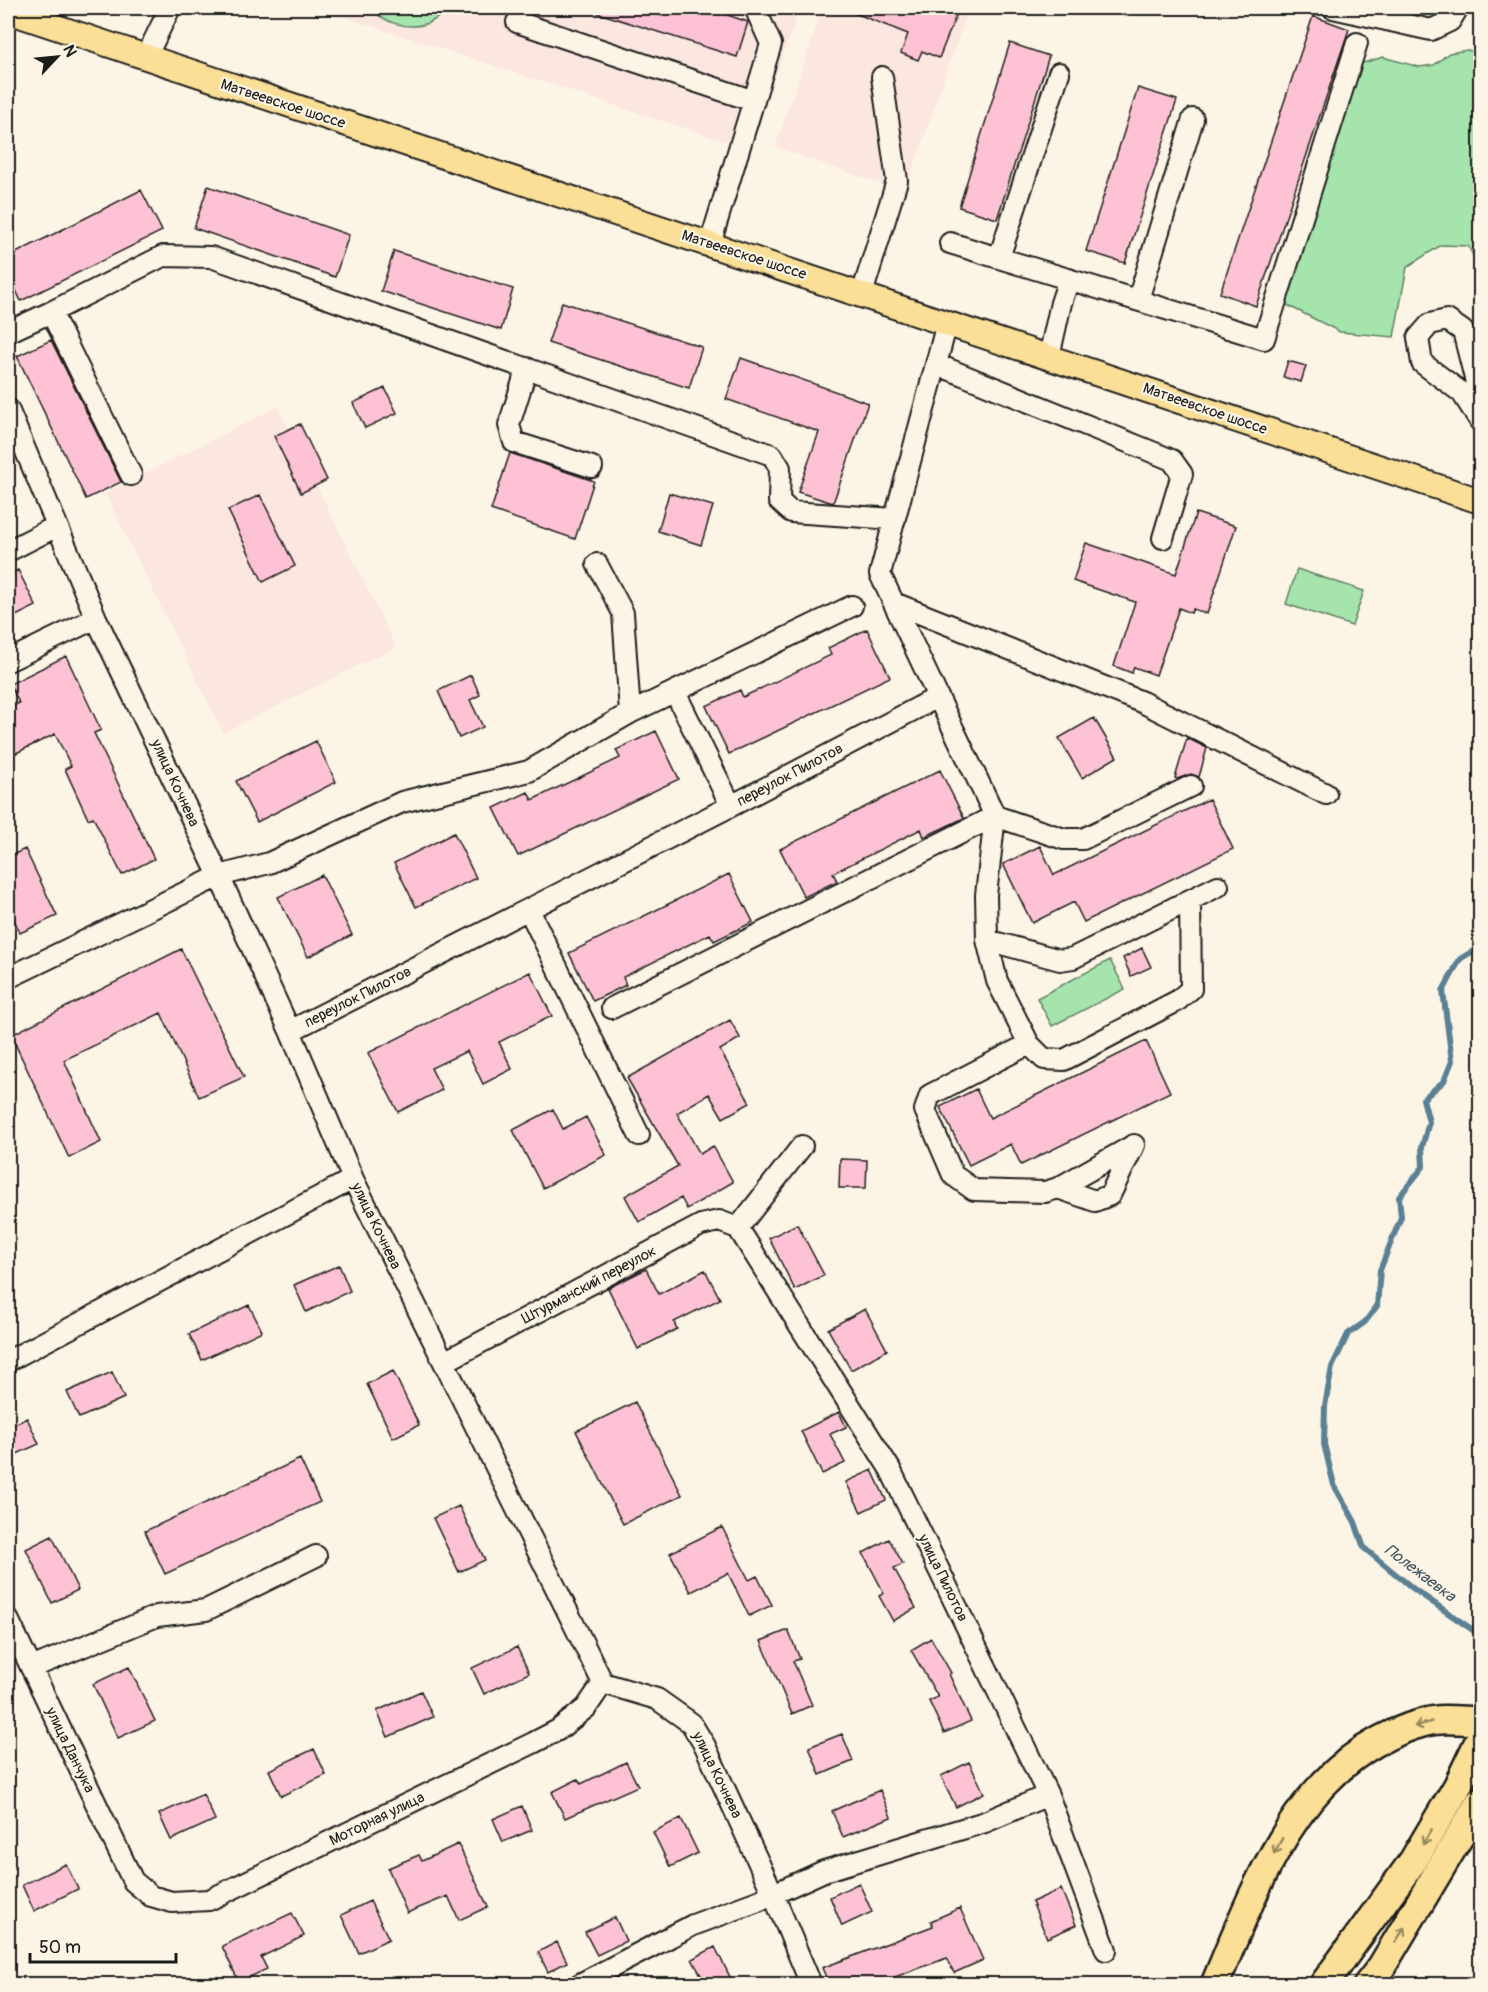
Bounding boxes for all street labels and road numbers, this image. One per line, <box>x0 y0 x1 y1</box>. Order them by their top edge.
street label: Матвеевское шоссе <box>218 75 348 133</box>
street label: Матвеевское шоссе <box>679 226 809 284</box>
street label: Матвеевское шоссе <box>1140 379 1270 439</box>
street label: улица Кочнева <box>146 735 204 830</box>
street label: переулок Пилотов <box>734 739 846 811</box>
street label: переулок Пилотов <box>301 962 415 1032</box>
street label: улица Кочнева <box>346 1179 405 1272</box>
street label: Штурманский переулок <box>518 1241 660 1329</box>
street label: улица Пилотов <box>913 1530 972 1625</box>
street label: улица Данчука <box>41 1703 99 1796</box>
street label: улица Кочнева <box>687 1728 746 1821</box>
street label: Моторная улица <box>326 1788 428 1850</box>

